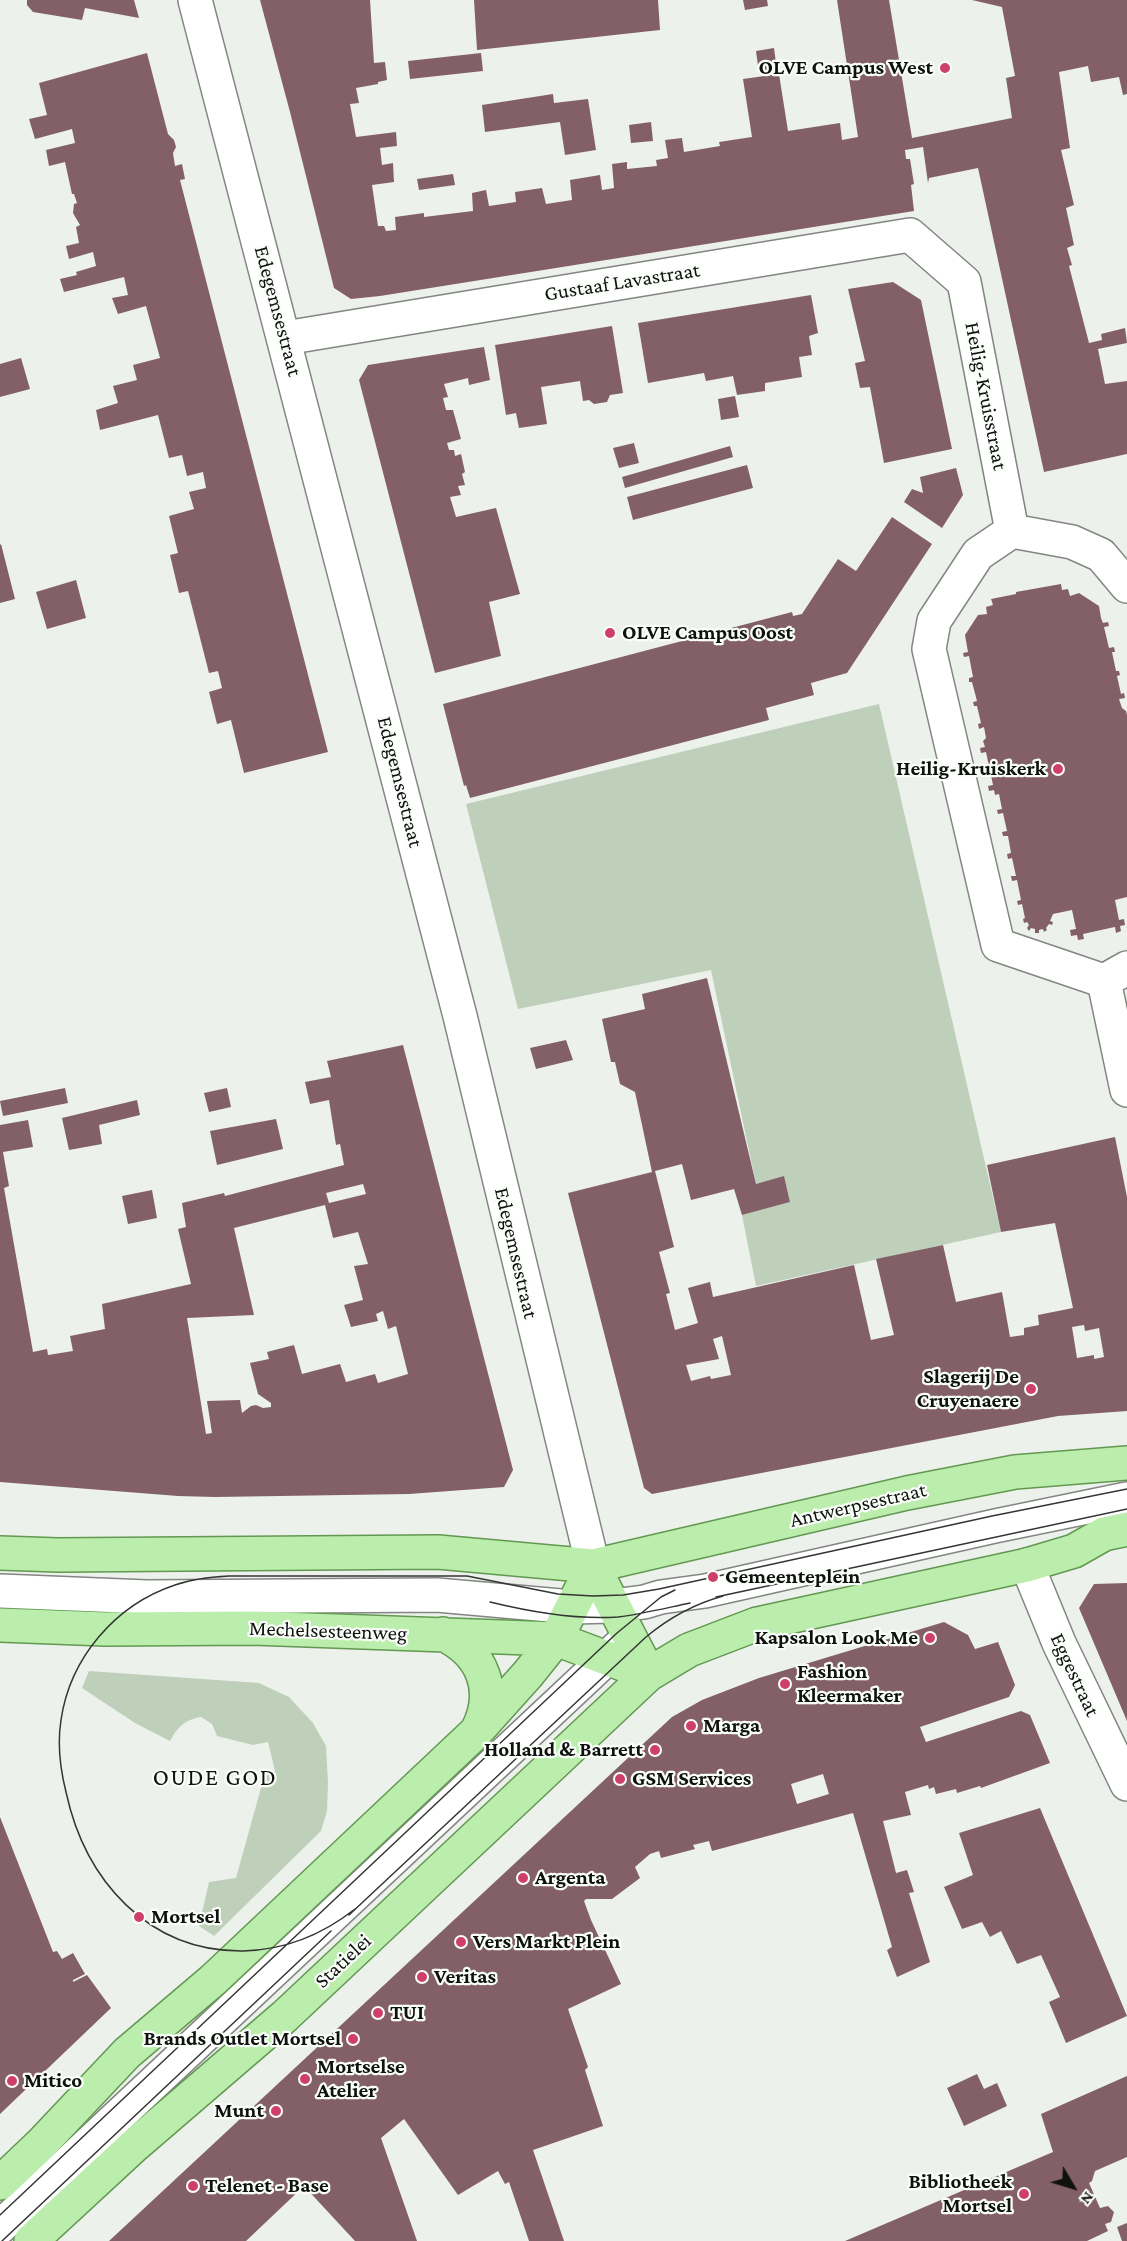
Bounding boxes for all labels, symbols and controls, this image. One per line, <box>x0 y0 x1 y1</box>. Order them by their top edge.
place label: OLVE Campus West <box>759 55 933 81</box>
marker: OLVE Campus West <box>938 61 952 75</box>
street label: Edegemsestraat <box>248 243 308 379</box>
street label: Gustaaf Lavastraat <box>542 257 702 307</box>
street label: Heilig-Kruisstraat <box>959 320 1013 472</box>
place label: OLVE Campus Oost <box>622 620 793 646</box>
marker: OLVE Campus Oost <box>603 626 617 640</box>
street label: Edegemsestraat <box>372 714 428 850</box>
place label: Heilig-Kruiskerk <box>896 756 1046 782</box>
marker: Heilig-Kruiskerk <box>1051 762 1065 776</box>
street label: Edegemsestraat <box>489 1185 543 1321</box>
place label: Slagerij De Cruyenaere <box>917 1364 1019 1414</box>
marker: Slagerij De Cruyenaere <box>1024 1382 1038 1396</box>
street label: Antwerpsestraat <box>787 1477 929 1533</box>
place label: Gemeenteplein <box>725 1564 860 1590</box>
marker: Gemeenteplein <box>706 1570 720 1584</box>
street label: Mechelsesteenweg <box>249 1616 407 1646</box>
place label: Kapsalon Look Me <box>754 1625 918 1651</box>
street label: Eggestraat <box>1045 1629 1105 1721</box>
marker: Kapsalon Look Me <box>923 1631 937 1645</box>
place label: Fashion Kleermaker <box>797 1659 902 1709</box>
marker: Fashion Kleermaker <box>778 1677 792 1691</box>
place label: Marga <box>703 1713 760 1739</box>
marker: Marga <box>684 1719 698 1733</box>
place label: Holland & Barrett <box>484 1737 643 1763</box>
marker: Holland & Barrett <box>648 1743 662 1757</box>
district label: OUDE GOD <box>153 1764 277 1792</box>
place label: GSM Services <box>632 1766 751 1792</box>
marker: GSM Services <box>613 1772 627 1786</box>
place label: Argenta <box>535 1865 606 1891</box>
marker: Argenta <box>516 1871 530 1885</box>
place label: Mortsel <box>151 1904 220 1930</box>
marker: Mortsel <box>132 1910 146 1924</box>
street label: Statielei <box>309 1928 377 1994</box>
place label: Vers Markt Plein <box>473 1929 620 1955</box>
marker: Vers Markt Plein <box>454 1935 468 1949</box>
place label: Veritas <box>434 1964 496 1990</box>
marker: Veritas <box>415 1970 429 1984</box>
place label: TUI <box>390 2000 424 2026</box>
marker: TUI <box>371 2006 385 2020</box>
place label: Brands Outlet Mortsel <box>143 2026 341 2052</box>
marker: Brands Outlet Mortsel <box>346 2032 360 2046</box>
place label: Mortselse Atelier <box>317 2054 405 2104</box>
place label: Mitico <box>24 2068 82 2094</box>
marker: Mortselse Atelier <box>298 2072 312 2086</box>
marker: Mitico <box>5 2074 19 2088</box>
place label: Munt <box>214 2098 264 2124</box>
marker: Munt <box>269 2104 283 2118</box>
north arrow <box>1043 2157 1103 2217</box>
place label: Bibliotheek Mortsel <box>908 2169 1012 2219</box>
place label: Telenet - Base <box>205 2173 329 2199</box>
marker: Telenet - Base <box>186 2179 200 2193</box>
marker: Bibliotheek Mortsel <box>1017 2187 1031 2201</box>
text: N <box>1078 2189 1098 2208</box>

